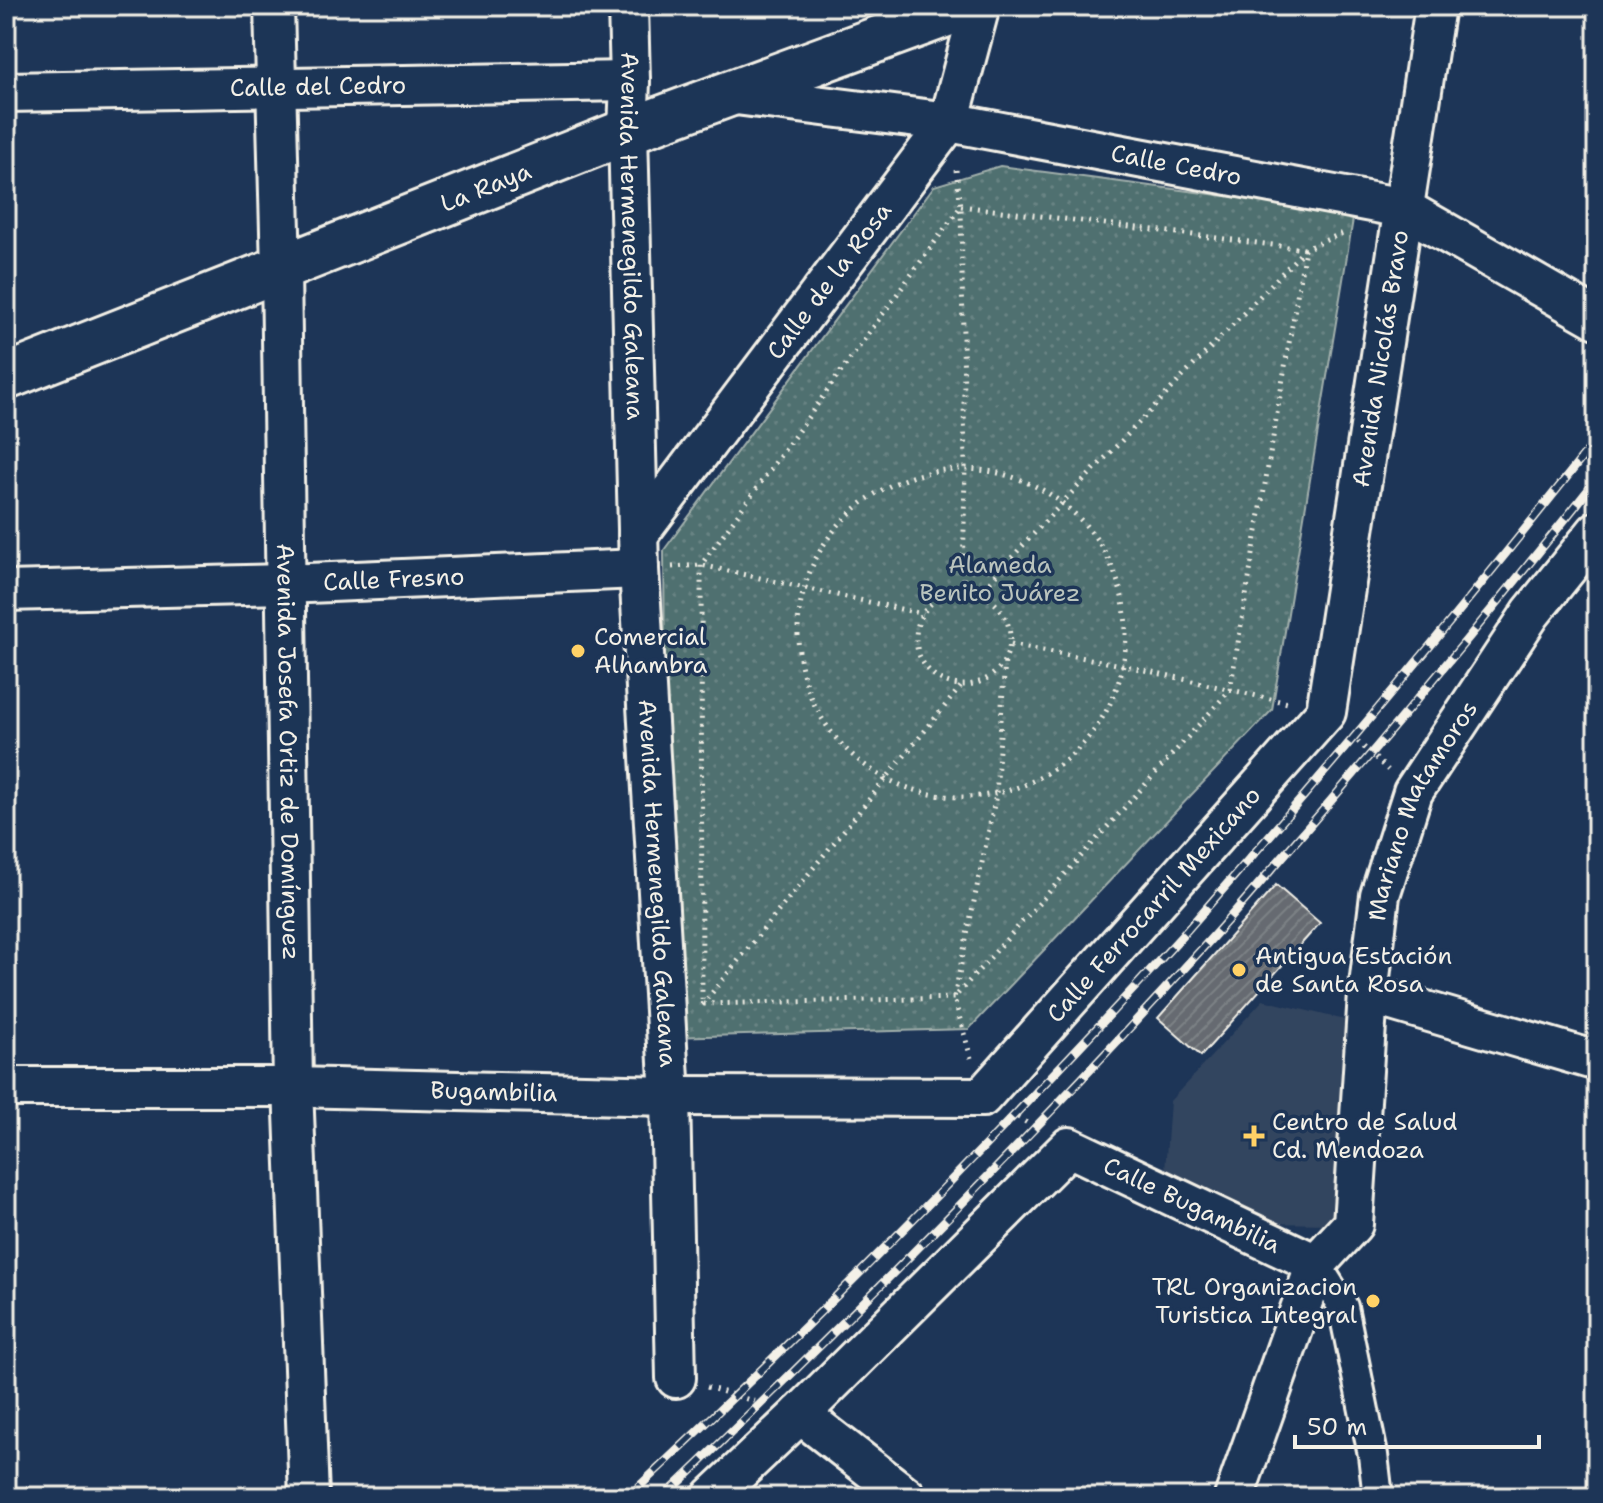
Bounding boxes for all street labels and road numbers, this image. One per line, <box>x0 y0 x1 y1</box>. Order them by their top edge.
street label: Avenida Hermenegildo Galeana <box>612 51 651 421</box>
street label: Calle del Cedro <box>230 69 406 104</box>
street label: Calle Cedro <box>1108 137 1244 193</box>
street label: La Raya <box>436 155 536 220</box>
street label: Calle de la Rosa <box>760 196 899 366</box>
street label: Avenida Nicolás Bravo <box>1345 228 1416 490</box>
street label: Avenida Josefa Ortiz de Domínguez <box>269 543 307 961</box>
street label: Calle Fresno <box>322 560 465 598</box>
street label: Mariano Matamoros <box>1361 694 1485 923</box>
street label: Avenida Hermenegildo Galeana <box>631 698 684 1068</box>
street label: Calle Ferrocarril Mexicano <box>1040 780 1268 1030</box>
street label: Bugambilia <box>430 1074 558 1109</box>
street label: Calle Bugambilia <box>1098 1150 1286 1261</box>

